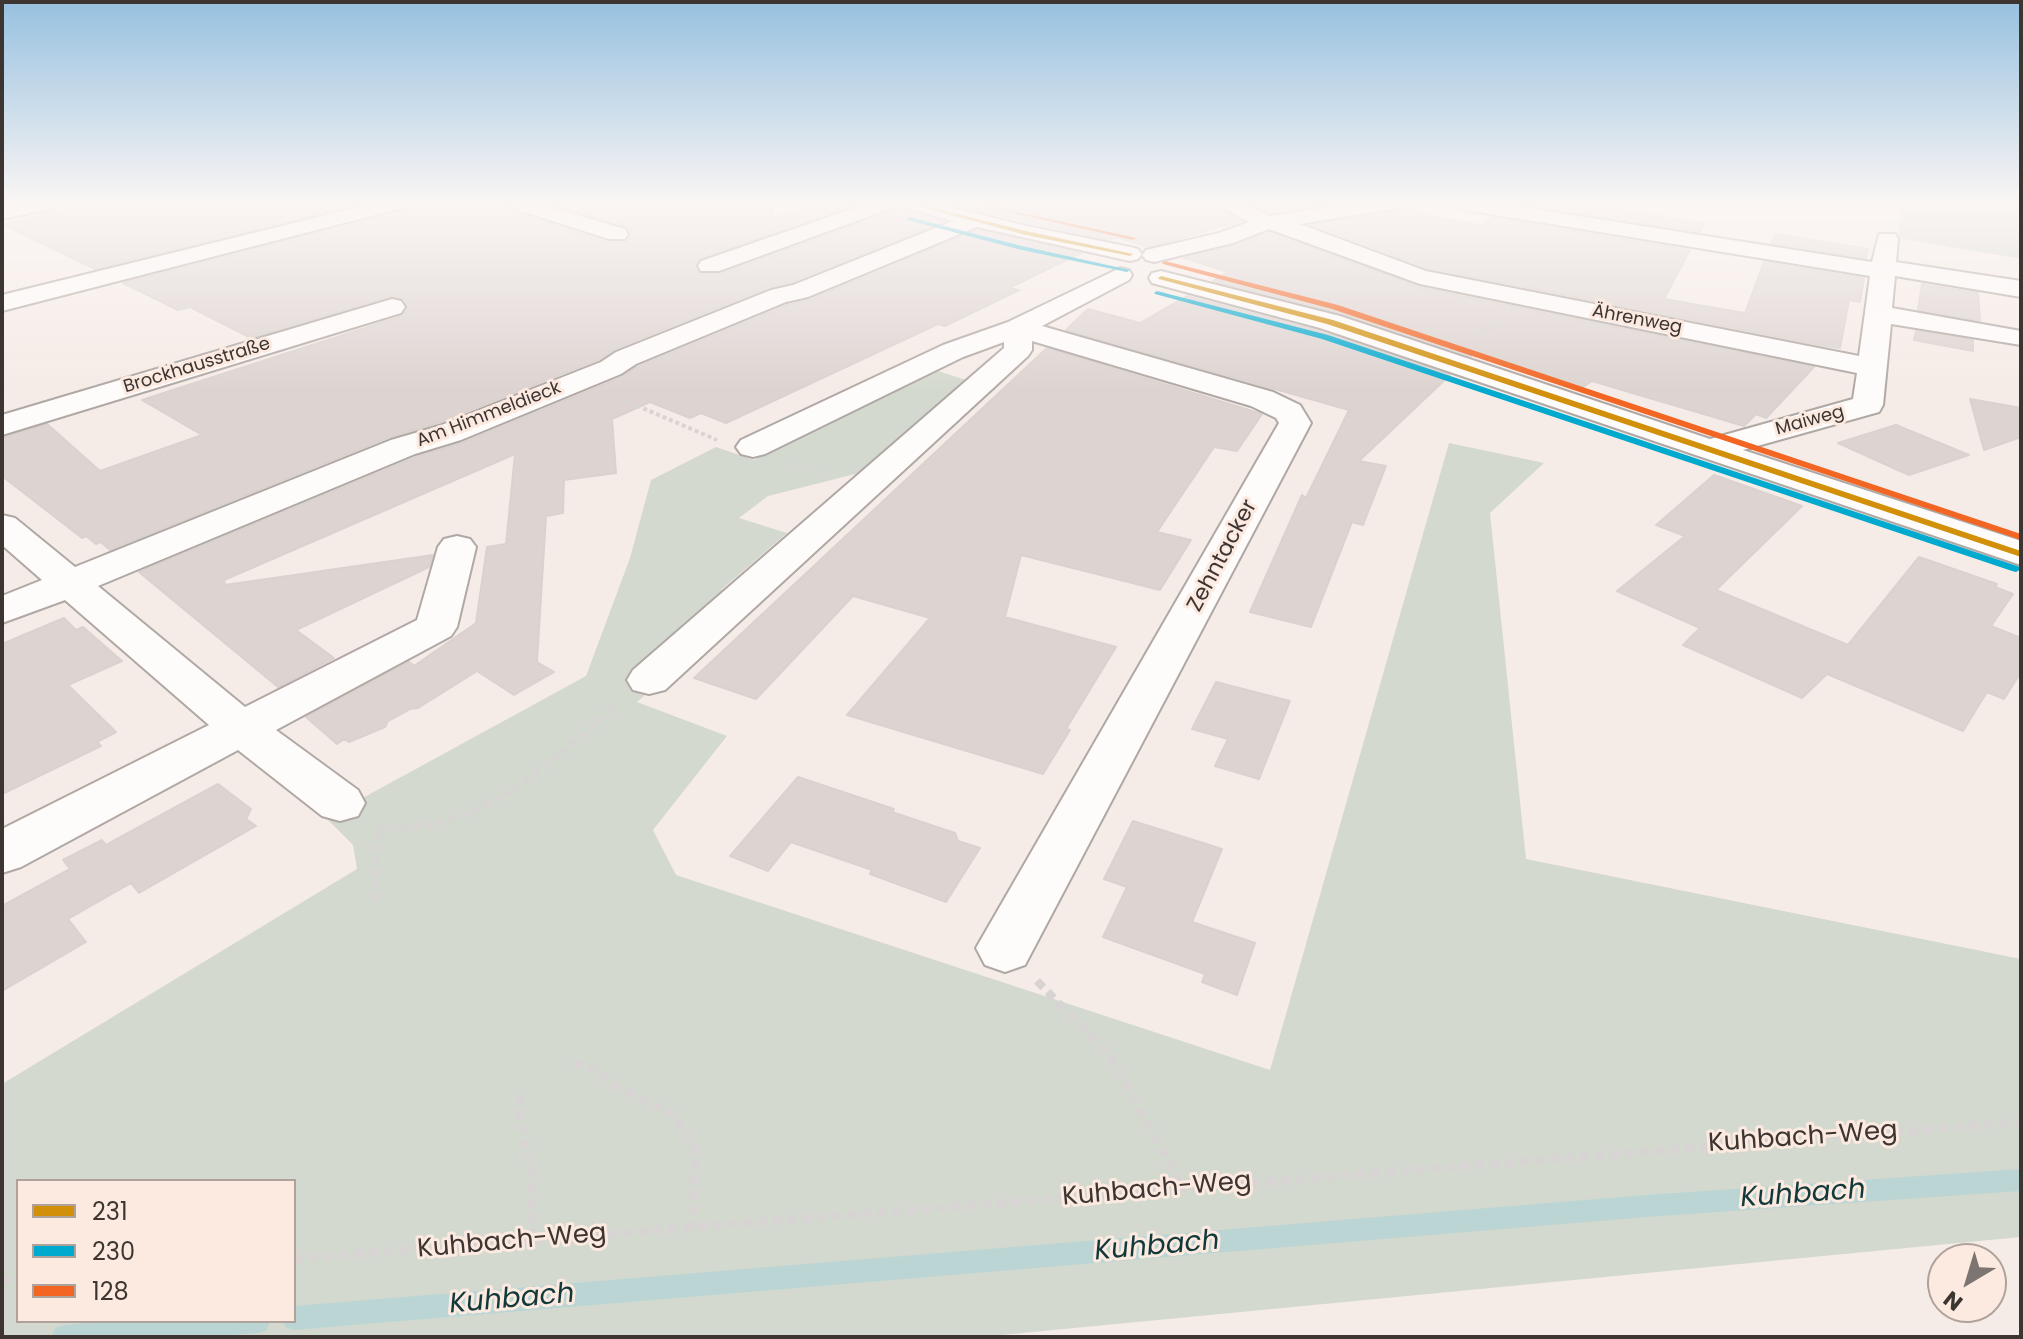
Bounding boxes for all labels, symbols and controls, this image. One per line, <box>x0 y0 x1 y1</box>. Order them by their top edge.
street label: Ährenweg <box>1590 301 1684 339</box>
street label: Brockhausstraße <box>121 333 273 399</box>
street label: Am Himmeldieck <box>414 378 564 452</box>
street label: Maiweg <box>1773 401 1847 441</box>
street label: Zehntacker <box>1182 495 1264 617</box>
street label: Kuhbach-Weg <box>1707 1116 1899 1160</box>
street label: Kuhbach-Weg <box>1061 1166 1253 1214</box>
water label: Kuhbach <box>1739 1174 1867 1216</box>
legend <box>16 1179 296 1323</box>
text: 231 <box>92 1195 128 1228</box>
street label: Kuhbach-Weg <box>416 1218 608 1266</box>
water label: Kuhbach <box>1093 1225 1221 1269</box>
text: 230 <box>92 1235 135 1268</box>
north arrow <box>1927 1243 2007 1323</box>
text: 128 <box>92 1275 129 1308</box>
water label: Kuhbach <box>448 1278 576 1322</box>
text: N <box>1937 1283 1969 1318</box>

